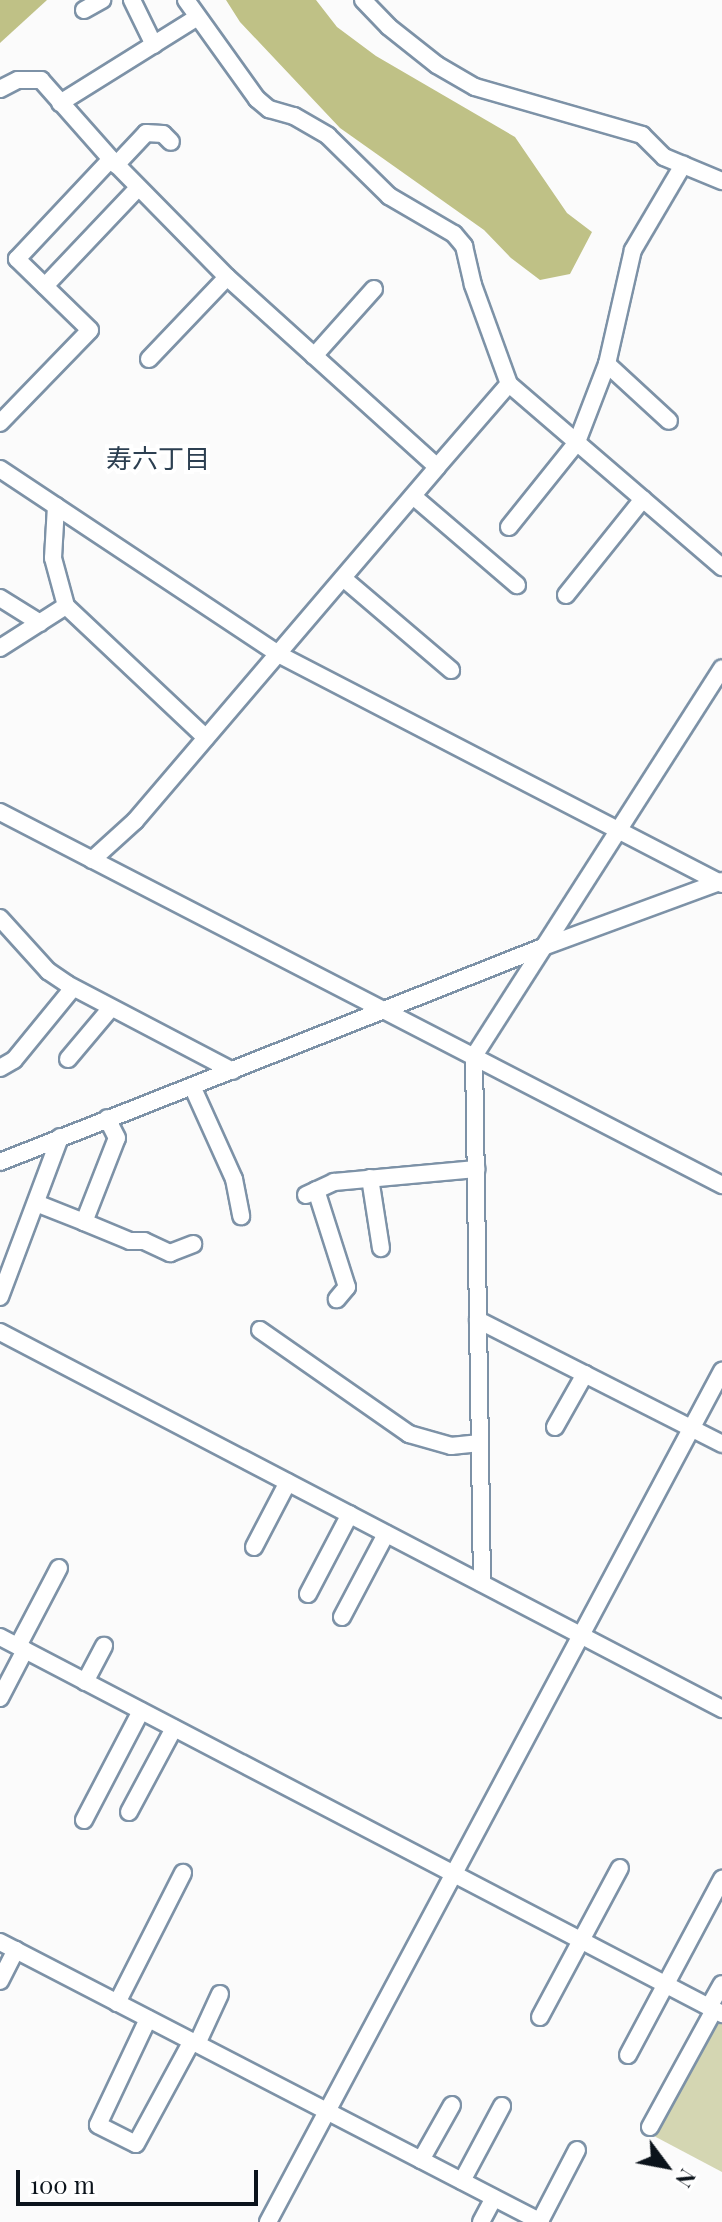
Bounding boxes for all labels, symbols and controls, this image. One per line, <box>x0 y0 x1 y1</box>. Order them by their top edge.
district label: 寿六丁目 <box>106 442 210 474</box>
north arrow <box>626 2126 706 2206</box>
scale bar <box>20 2154 262 2204</box>
text: N <box>669 2164 703 2193</box>
text: 100 m <box>30 2168 95 2200</box>

